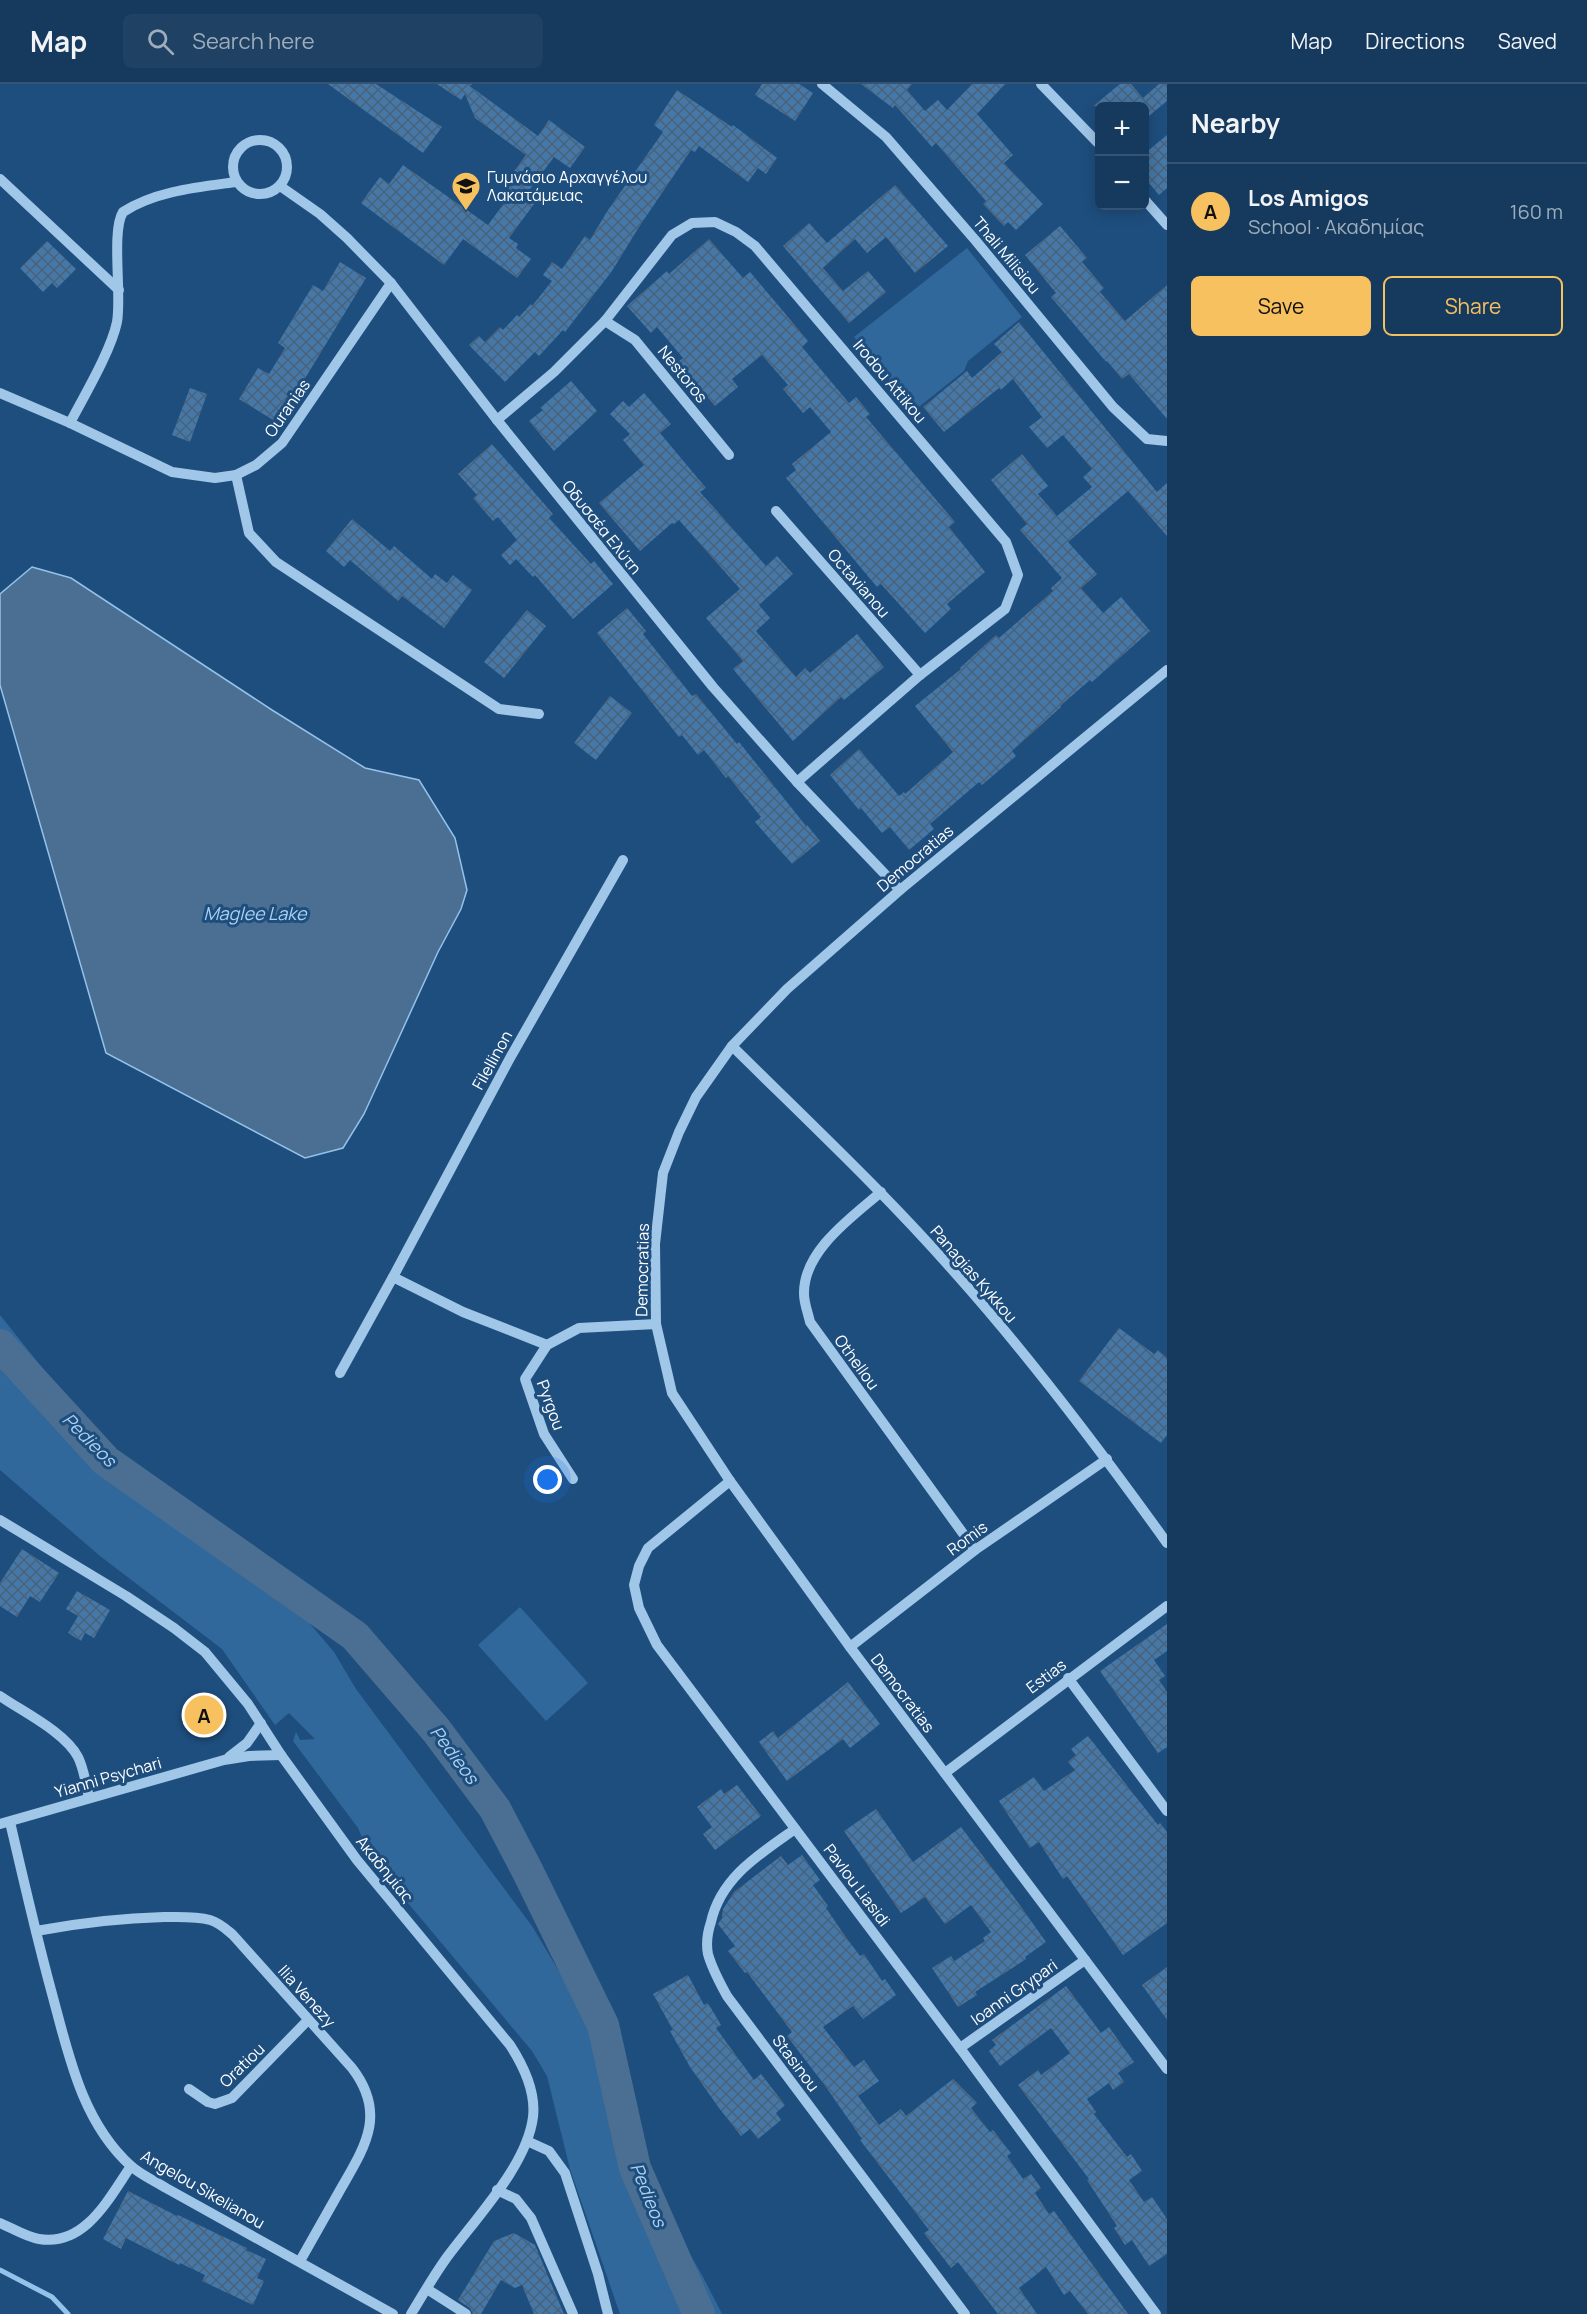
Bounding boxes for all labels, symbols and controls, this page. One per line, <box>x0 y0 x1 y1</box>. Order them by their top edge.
search box <box>123 14 543 68</box>
text: Map <box>30 22 87 60</box>
icon: search <box>144 25 177 58</box>
text: Search here <box>192 26 315 56</box>
text: Map <box>1291 27 1332 55</box>
text: Directions <box>1365 27 1465 55</box>
text: Saved <box>1498 27 1557 55</box>
map controls <box>1095 102 1149 210</box>
button: + <box>1095 102 1149 156</box>
text: Nearby <box>1191 105 1280 141</box>
button: − <box>1095 156 1149 210</box>
place label: Γυμνάσιο Αρχαγγέλου Λακατάμειας <box>487 166 647 206</box>
school or university icon: Γυμνάσιο Αρχαγγέλου Λακατάμειας <box>450 170 482 212</box>
text: Los Amigos <box>1248 183 1369 213</box>
text: A <box>1204 198 1217 225</box>
text: 160 m <box>1510 198 1563 225</box>
street label: Thali Milisiou <box>968 212 1046 298</box>
text: School · Ακαδημίας <box>1248 213 1424 240</box>
button: Save <box>1191 276 1371 336</box>
button: Share <box>1383 276 1563 336</box>
street label: Irodou Attikou <box>848 335 932 427</box>
street label: Nestoros <box>653 341 713 407</box>
street label: Ouranias <box>259 375 315 441</box>
street label: Οδυσσέα Ελύτη <box>557 475 647 579</box>
street label: Octavianou <box>823 544 895 622</box>
street label: Democratias <box>872 820 958 896</box>
water label: Maglee Lake <box>203 901 308 925</box>
street label: Filellinon <box>467 1026 517 1094</box>
street label: Panagias Kykkou <box>926 1221 1022 1327</box>
street label: Democratias <box>630 1223 654 1317</box>
street label: Othellou <box>830 1330 884 1394</box>
street label: Pyrgou <box>532 1377 570 1433</box>
water label: Pedieos <box>58 1407 123 1472</box>
your location <box>533 1465 562 1494</box>
street label: Romis <box>942 1516 992 1560</box>
street label: Democratias <box>866 1649 940 1737</box>
street label: Estias <box>1021 1654 1071 1698</box>
pin: A <box>184 1692 224 1738</box>
water label: Pedieos <box>425 1721 485 1790</box>
street label: Yianni Psychari <box>52 1751 164 1803</box>
street label: Ακαδημίας <box>351 1831 419 1907</box>
street label: Pavlou Liasidi <box>819 1839 895 1931</box>
street label: Ioanni Grypari <box>966 1954 1062 2030</box>
street label: Ilia Venezy <box>273 1960 341 2032</box>
street label: Stasinou <box>767 2030 825 2096</box>
street label: Oratiou <box>215 2038 269 2092</box>
street label: Angelou Sikelianou <box>137 2145 269 2233</box>
water label: Pedieos <box>625 2159 673 2231</box>

